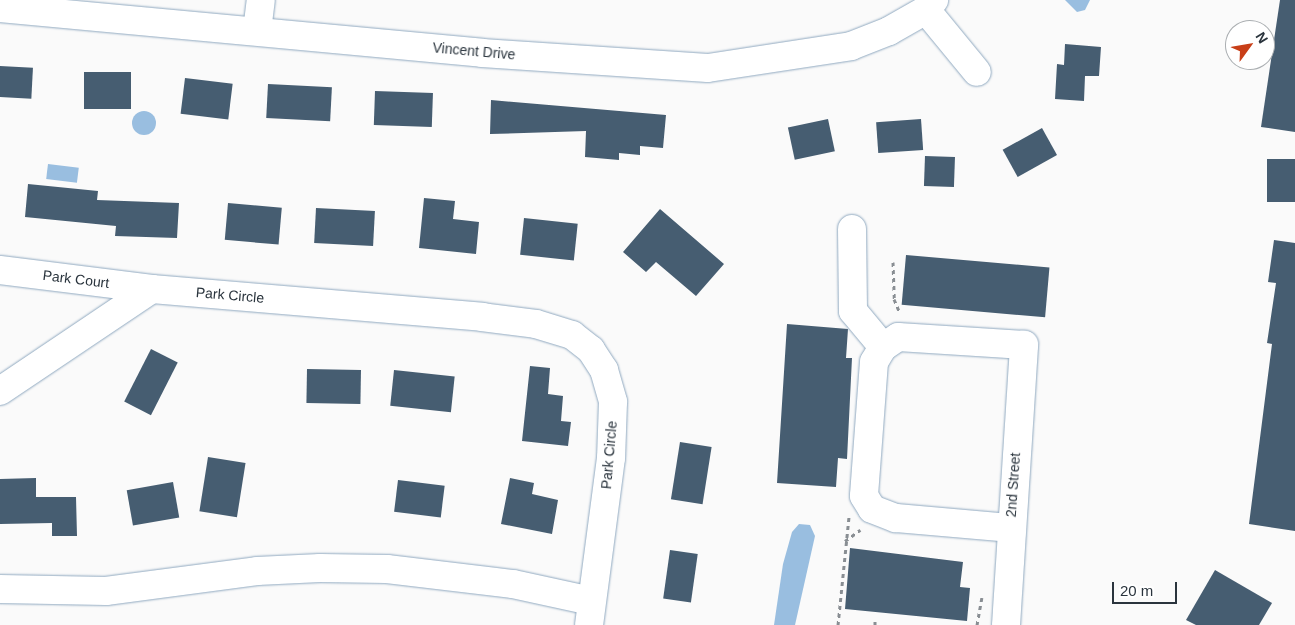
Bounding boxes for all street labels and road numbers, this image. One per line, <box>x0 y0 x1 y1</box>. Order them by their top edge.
street label: Vincent Drive <box>432 39 516 63</box>
street label: Park Court <box>42 267 110 291</box>
street label: Park Circle <box>195 284 265 306</box>
street label: Park Circle <box>598 420 620 490</box>
street label: 2nd Street <box>1002 452 1024 518</box>

